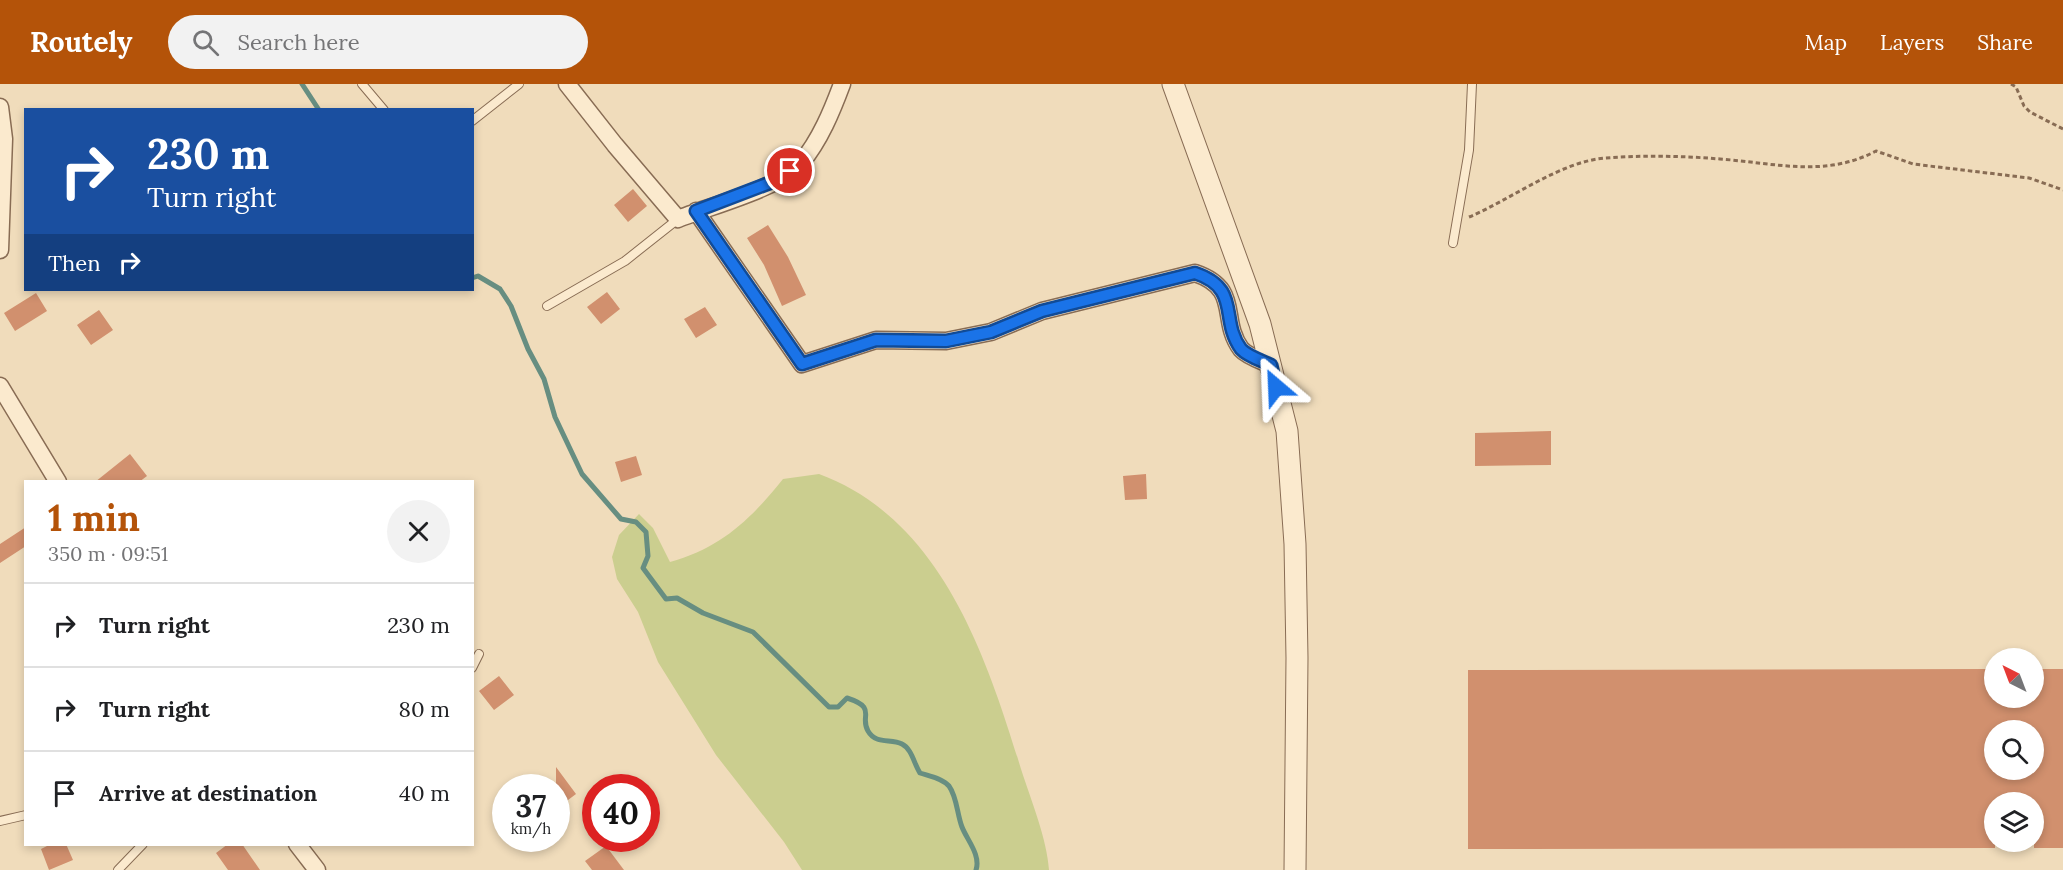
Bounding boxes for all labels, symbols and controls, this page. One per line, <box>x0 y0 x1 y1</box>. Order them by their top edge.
search box <box>168 15 588 69</box>
text: Routely <box>30 24 132 60</box>
icon: search <box>189 26 222 59</box>
text: Search here <box>237 28 360 56</box>
text: Map <box>1804 29 1847 56</box>
text: Layers <box>1880 29 1944 56</box>
text: Share <box>1977 29 2033 56</box>
text: 230 m <box>147 127 269 181</box>
icon: right <box>48 132 126 210</box>
pin <box>764 145 815 196</box>
icon: arrive <box>773 154 806 187</box>
text: Turn right <box>147 180 276 214</box>
icon: right <box>113 246 146 279</box>
text: Then <box>48 249 101 277</box>
position arrow <box>1244 355 1308 419</box>
text: 1 min <box>48 495 140 541</box>
button: close <box>387 500 450 563</box>
text: 350 m · 09:51 <box>48 541 168 566</box>
icon: right <box>48 609 81 642</box>
text: Turn right <box>99 611 210 639</box>
text: 230 m <box>387 611 450 639</box>
north arrow <box>1984 648 2044 708</box>
map controls <box>1984 648 2044 852</box>
icon: right <box>48 693 81 726</box>
text: Turn right <box>99 695 210 723</box>
text: 80 m <box>399 695 450 723</box>
button: search <box>1984 720 2044 780</box>
speed limit sign: 40 <box>582 774 660 852</box>
icon: arrive <box>48 777 81 810</box>
text: Arrive at destination <box>99 779 317 807</box>
text: 40 m <box>399 779 450 807</box>
text: 37 <box>516 787 546 825</box>
button: layers <box>1984 792 2044 852</box>
text: km/h <box>511 819 551 838</box>

